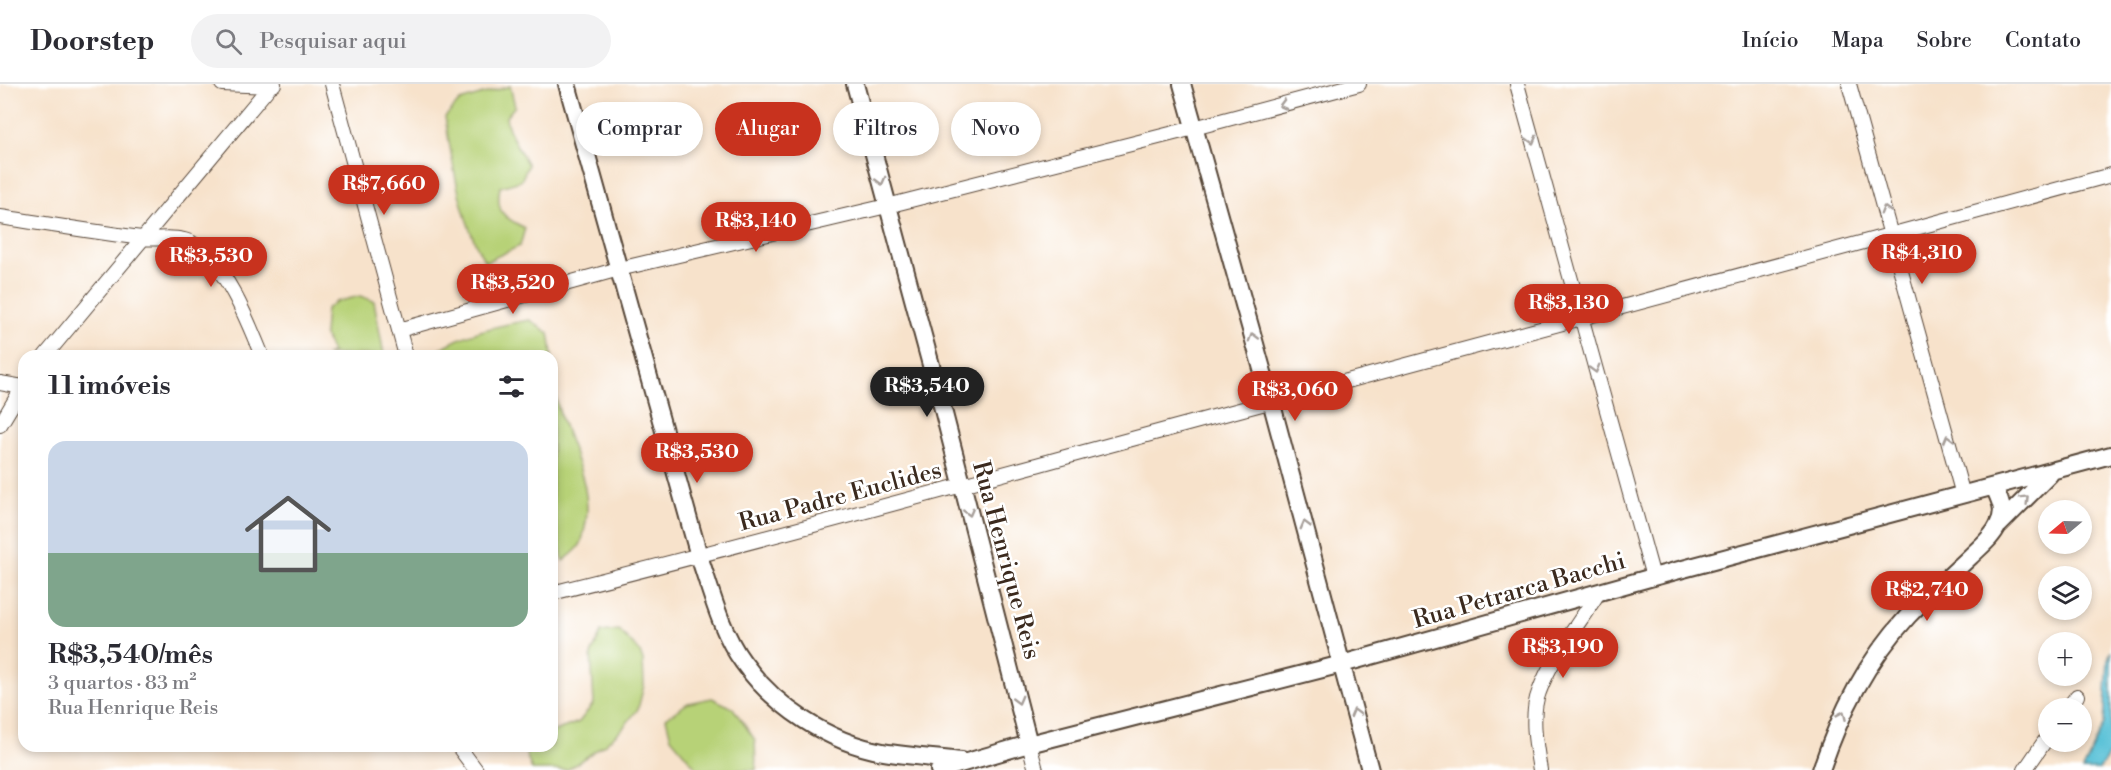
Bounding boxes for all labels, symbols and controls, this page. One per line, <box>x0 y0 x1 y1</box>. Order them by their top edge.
search box <box>191 14 611 68</box>
text: Doorstep <box>30 24 155 59</box>
icon: search <box>212 25 245 58</box>
text: Pesquisar aqui <box>260 28 407 55</box>
text: Início <box>1742 28 1799 54</box>
text: Mapa <box>1832 28 1884 54</box>
text: Sobre <box>1917 28 1972 54</box>
text: Contato <box>2005 28 2081 54</box>
one-way arrow <box>1278 97 1288 110</box>
chip: Comprar <box>576 102 703 156</box>
chip: Alugar <box>715 102 821 156</box>
chip: Filtros <box>833 102 939 156</box>
chip: Novo <box>951 102 1041 156</box>
one-way arrow <box>1525 135 1538 145</box>
pin: R$7,660 <box>329 165 439 216</box>
text: R$7,660 <box>342 172 426 197</box>
one-way arrow <box>873 176 886 186</box>
pin: R$3,140 <box>701 202 811 253</box>
one-way arrow <box>1880 205 1892 216</box>
text: R$3,140 <box>715 209 797 234</box>
pin: R$4,310 <box>1867 234 1977 285</box>
pin: R$3,530 <box>156 237 266 288</box>
text: R$4,310 <box>1881 241 1963 266</box>
text: R$3,530 <box>169 244 253 269</box>
pin: R$3,520 <box>458 264 568 315</box>
text: R$3,520 <box>471 271 555 296</box>
pin: R$3,130 <box>1514 284 1624 335</box>
text: R$3,130 <box>1528 291 1610 316</box>
one-way arrow <box>1248 332 1260 343</box>
one-way arrow <box>1588 363 1600 374</box>
pin: R$3,540 <box>872 367 982 418</box>
text: 11 imóveis <box>48 370 171 402</box>
icon: filters <box>495 370 528 403</box>
pin: R$3,060 <box>1240 371 1350 422</box>
text: R$3,540 <box>884 374 970 399</box>
text: R$3,060 <box>1252 378 1338 403</box>
pin: R$3,530 <box>642 433 752 484</box>
one-way arrow <box>1942 434 1955 444</box>
text: R$3,530 <box>655 440 739 465</box>
street label: Rua Padre Euclides <box>735 455 945 539</box>
street label: Rua Henrique Reis <box>965 458 1047 663</box>
icon: home <box>234 480 342 588</box>
one-way arrow <box>2018 495 2029 506</box>
north arrow <box>2038 500 2092 554</box>
map controls <box>2038 500 2092 752</box>
one-way arrow <box>962 506 974 516</box>
one-way arrow <box>1299 520 1312 530</box>
street label: Rua Petrarca Bacchi <box>1409 546 1629 636</box>
button: layers <box>2038 566 2092 620</box>
pin: R$2,740 <box>1872 571 1982 622</box>
text: R$2,740 <box>1885 578 1969 603</box>
pin: R$3,190 <box>1508 628 1618 679</box>
button: + <box>2038 632 2092 686</box>
text: R$3,190 <box>1522 635 1604 660</box>
text: R$3,540/mês <box>48 639 213 671</box>
text: 3 quartos · 83 m² <box>48 671 197 696</box>
one-way arrow <box>1011 694 1023 705</box>
text: Rua Henrique Reis <box>48 696 218 721</box>
button: − <box>2038 698 2092 752</box>
one-way arrow <box>1350 709 1362 719</box>
one-way arrow <box>1835 711 1847 722</box>

